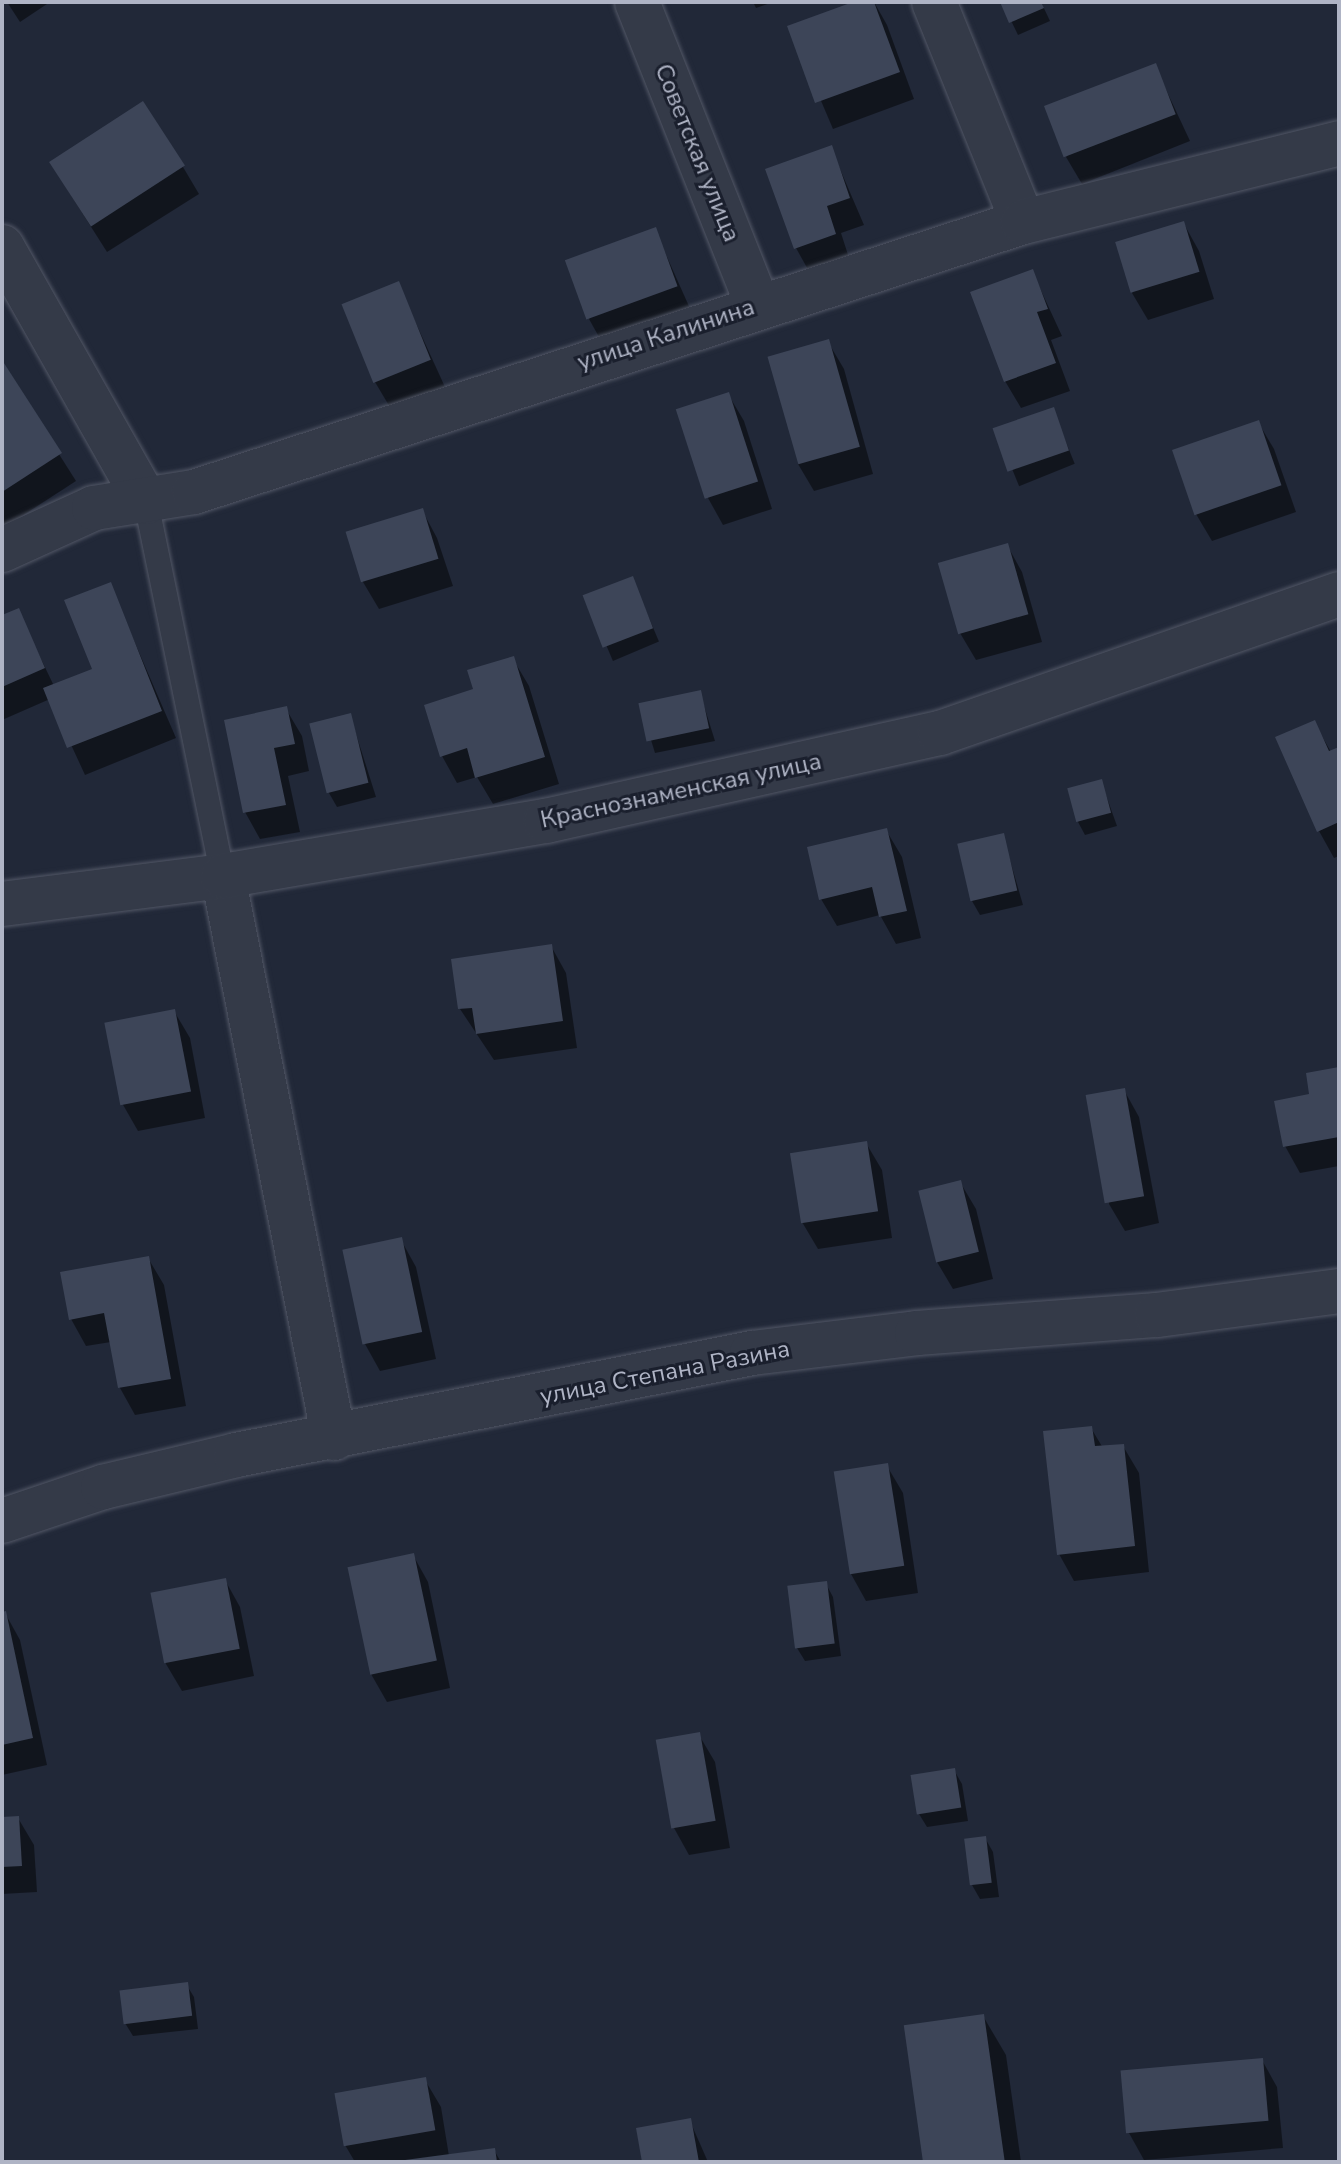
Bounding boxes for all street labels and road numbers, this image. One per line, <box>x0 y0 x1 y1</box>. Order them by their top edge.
street label: Советская улица <box>648 60 746 246</box>
street label: улица Калинина <box>574 293 758 377</box>
street label: Краснознаменская улица <box>538 747 824 835</box>
street label: улица Степана Разина <box>538 1335 792 1411</box>

